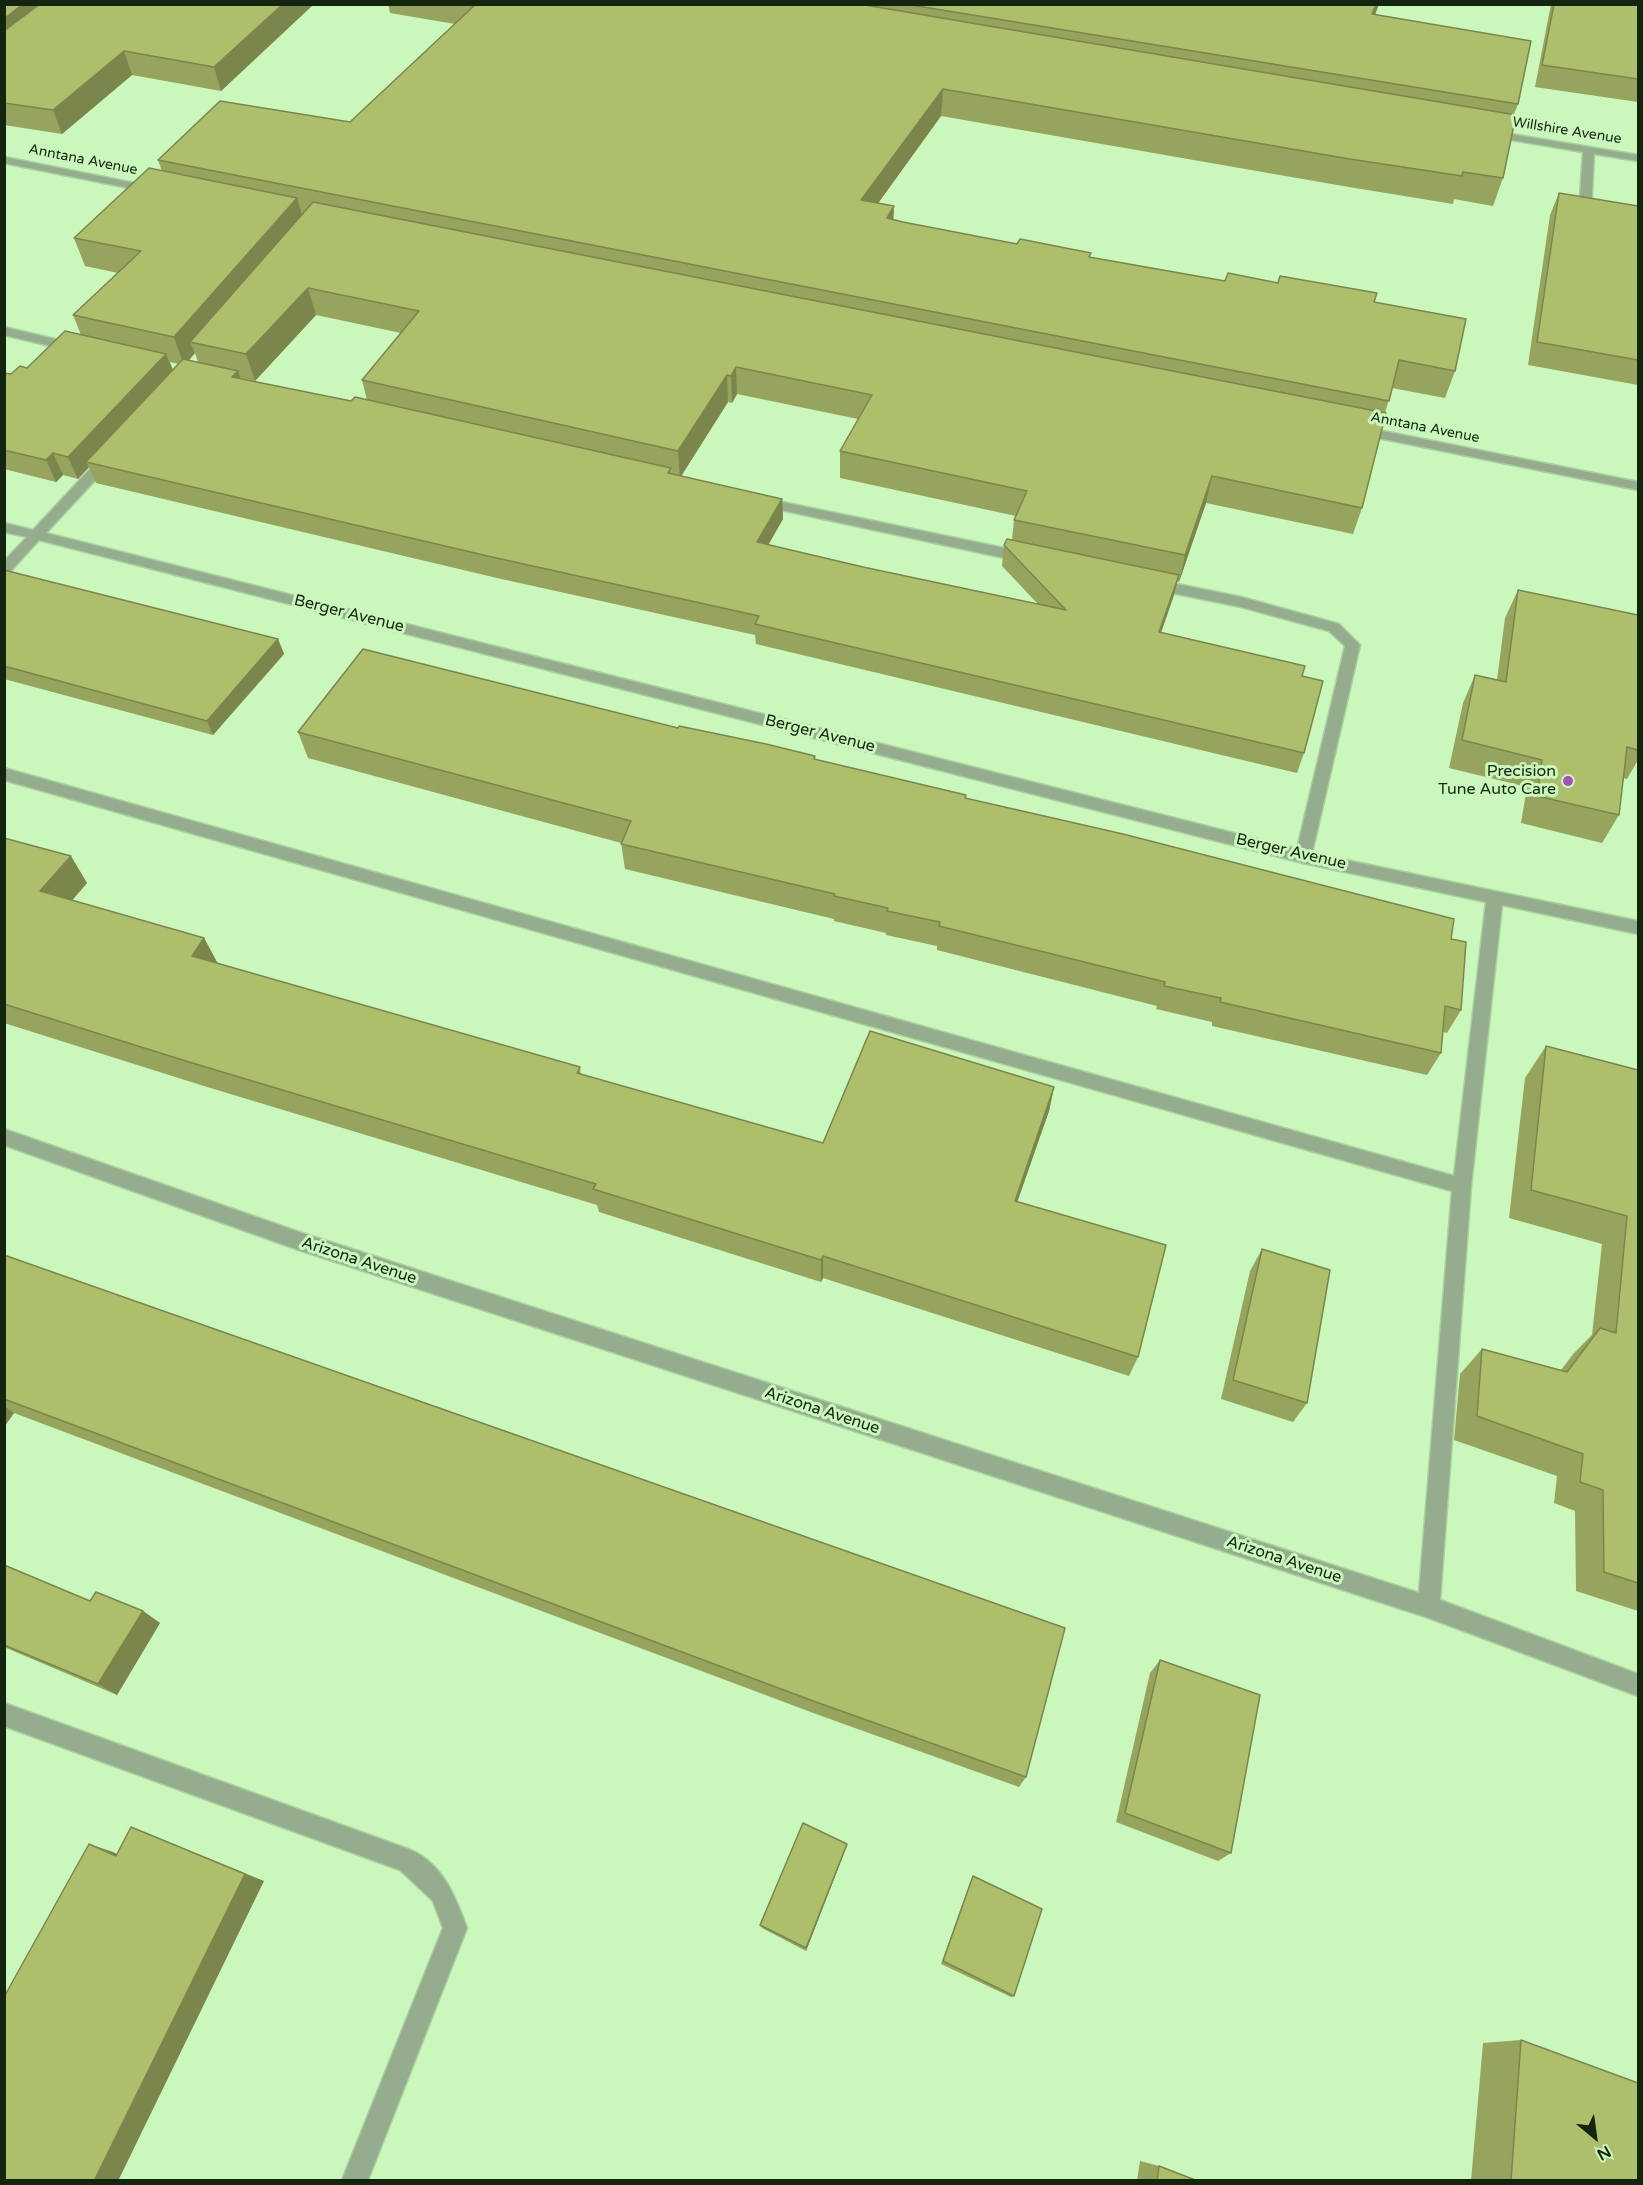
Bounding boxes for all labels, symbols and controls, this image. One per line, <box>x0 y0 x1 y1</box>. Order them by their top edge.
street label: Willshire Avenue <box>1511 114 1623 148</box>
street label: Anntana Avenue <box>27 141 139 179</box>
street label: Anntana Avenue <box>1369 409 1481 447</box>
street label: Berger Avenue <box>292 591 406 637</box>
street label: Berger Avenue <box>763 711 877 757</box>
place label: Precision Tune Auto Care <box>1438 762 1556 800</box>
marker: Precision Tune Auto Care <box>1561 774 1575 788</box>
street label: Berger Avenue <box>1234 830 1348 874</box>
street label: Arizona Avenue <box>299 1233 419 1289</box>
street label: Arizona Avenue <box>762 1383 882 1439</box>
street label: Arizona Avenue <box>1224 1532 1344 1588</box>
north arrow <box>1565 2107 1625 2167</box>
text: N <box>1593 2141 1614 2165</box>

